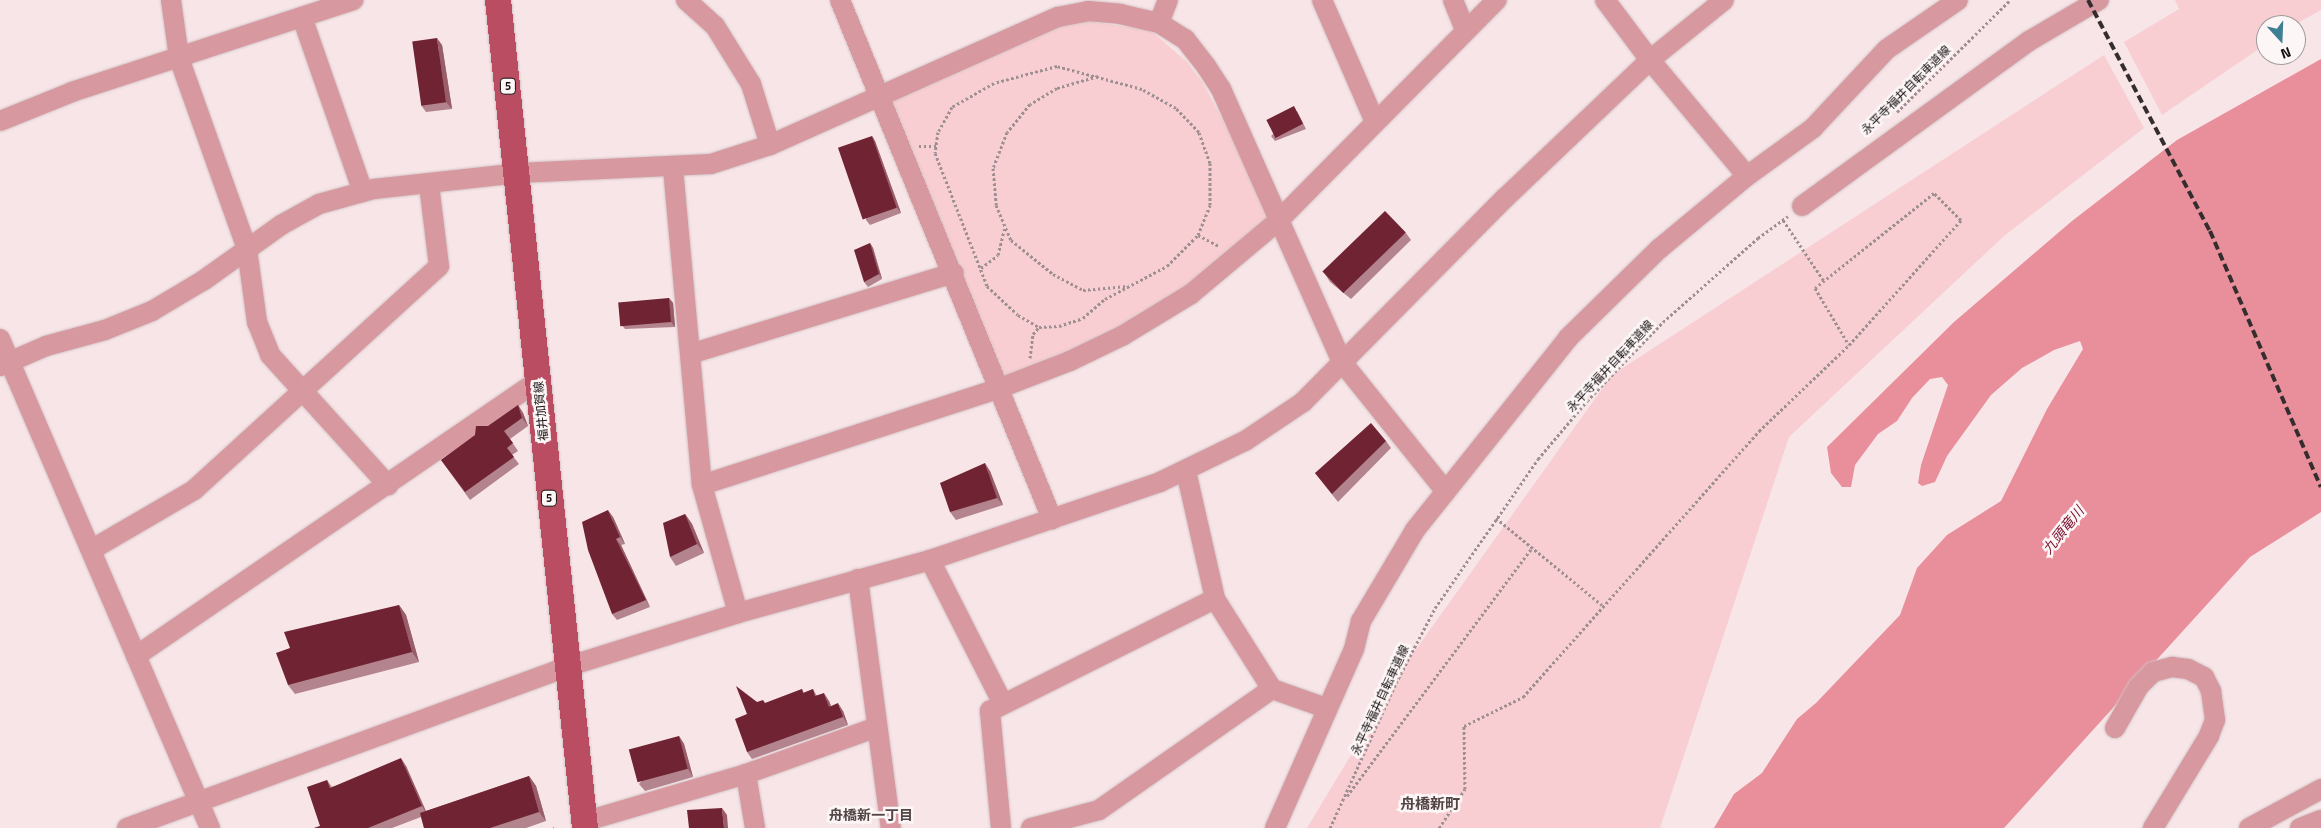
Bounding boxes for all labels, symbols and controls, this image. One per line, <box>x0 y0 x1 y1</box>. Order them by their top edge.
north arrow <box>2256 15 2306 65</box>
street label: 永平寺福井自転車道線 <box>1858 42 1954 138</box>
text: N <box>2278 42 2294 65</box>
road number: 5 <box>499 78 517 94</box>
street label: 永平寺福井自転車道線 <box>1564 317 1656 415</box>
street label: 福井加賀線 <box>531 380 551 442</box>
road number: 5 <box>540 489 558 506</box>
water label: 九頭竜川 <box>2039 503 2087 557</box>
street label: 永平寺福井自転車道線 <box>1348 643 1412 757</box>
district label: 舟橋新町 <box>1400 795 1460 813</box>
district label: 舟橋新一丁目 <box>829 807 913 823</box>

